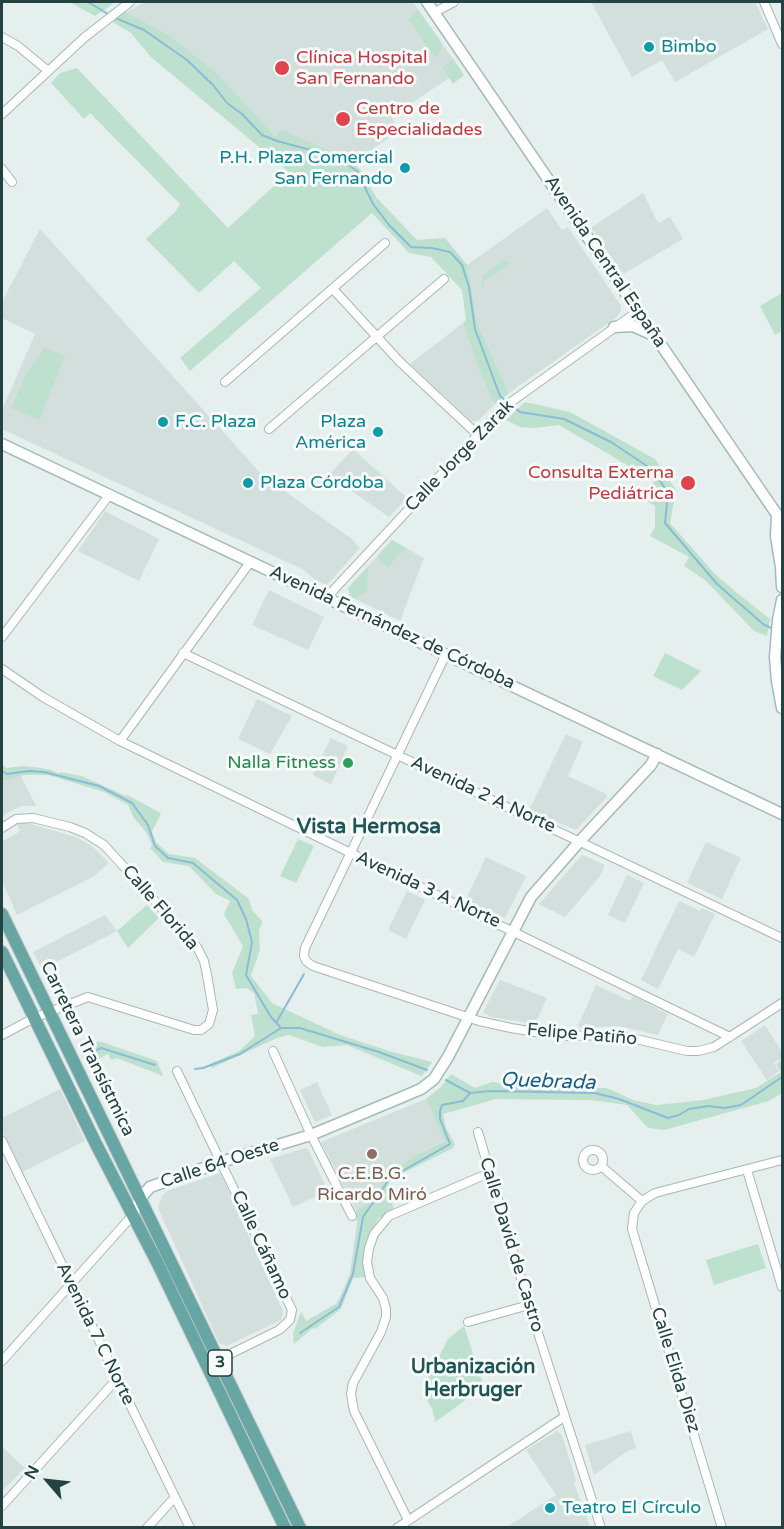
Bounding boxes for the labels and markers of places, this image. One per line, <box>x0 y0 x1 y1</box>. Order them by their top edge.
place label: Bimbo <box>661 36 717 58</box>
marker: Bimbo <box>642 40 656 54</box>
place label: Clínica Hospital San Fernando <box>296 47 428 90</box>
marker: Clínica Hospital San Fernando <box>273 59 291 77</box>
place label: Centro de Especialidades <box>356 98 482 140</box>
marker: Centro de Especialidades <box>334 110 352 128</box>
place label: P.H. Plaza Comercial San Fernando <box>219 147 393 190</box>
marker: P.H. Plaza Comercial San Fernando <box>398 161 412 175</box>
place label: F.C. Plaza <box>175 411 256 433</box>
place label: Plaza América <box>295 411 366 454</box>
marker: F.C. Plaza <box>156 415 170 429</box>
marker: Plaza América <box>371 425 385 439</box>
place label: Consulta Externa Pediátrica <box>528 462 674 504</box>
place label: Plaza Córdoba <box>260 472 384 494</box>
marker: Consulta Externa Pediátrica <box>679 474 697 492</box>
marker: Plaza Córdoba <box>241 476 255 490</box>
place label: Nalla Fitness <box>227 752 336 774</box>
marker: Nalla Fitness <box>341 756 355 770</box>
marker: C.E.B.G. Ricardo Miró <box>365 1147 379 1161</box>
place label: C.E.B.G. Ricardo Miró <box>317 1163 427 1206</box>
place label: Teatro El Círculo <box>562 1497 701 1519</box>
marker: Teatro El Círculo <box>543 1501 557 1515</box>

